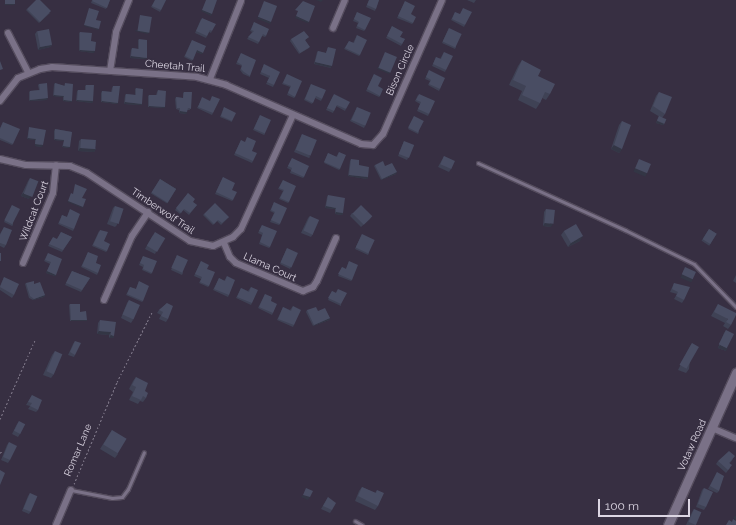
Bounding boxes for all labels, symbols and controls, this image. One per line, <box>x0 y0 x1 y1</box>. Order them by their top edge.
street label: Bison Circle <box>383 43 417 97</box>
street label: Cheetah Trail <box>144 57 206 75</box>
street label: Wildcat Court <box>17 179 51 243</box>
street label: Timberwolf Trail <box>129 185 197 237</box>
street label: Llama Court <box>242 250 298 284</box>
street label: Votaw Road <box>675 417 709 473</box>
street label: Romar Lane <box>62 422 94 478</box>
scale bar <box>600 491 692 517</box>
text: 100 m <box>605 499 639 513</box>

